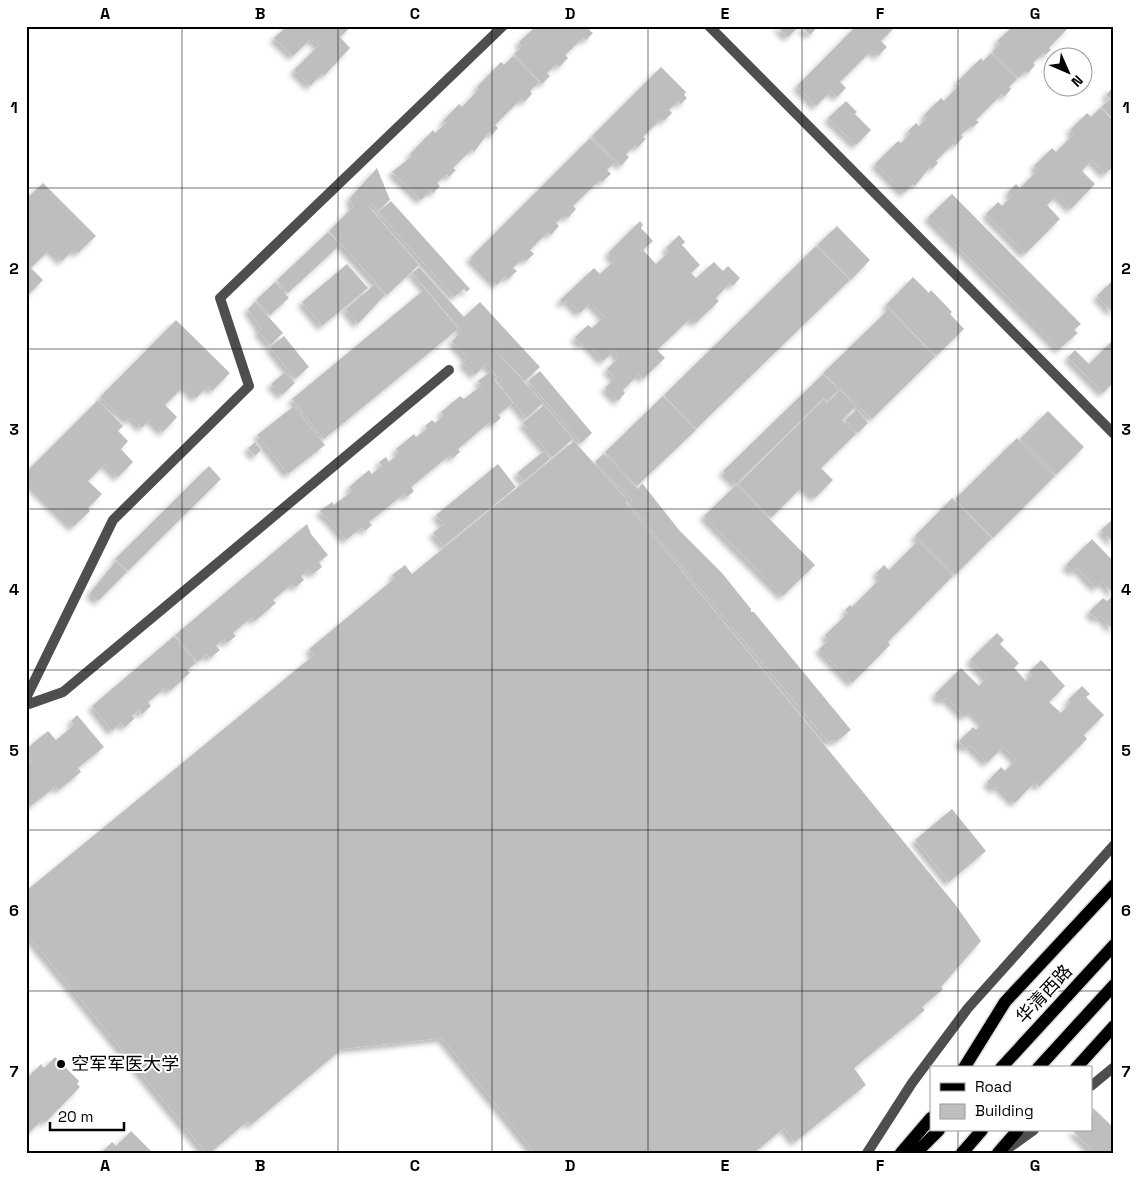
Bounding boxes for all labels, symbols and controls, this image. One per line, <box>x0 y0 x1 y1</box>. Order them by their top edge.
text: A <box>100 3 110 24</box>
text: B <box>255 3 265 24</box>
text: C <box>410 3 420 24</box>
text: D <box>565 3 575 24</box>
text: E <box>721 3 730 24</box>
text: F <box>876 3 885 24</box>
text: G <box>1030 3 1040 24</box>
north arrow <box>1042 48 1092 98</box>
text: N <box>1068 72 1087 91</box>
text: 1 <box>10 97 18 118</box>
text: 1 <box>1122 97 1130 118</box>
text: 2 <box>9 258 19 279</box>
text: 2 <box>1121 258 1131 279</box>
text: 3 <box>9 419 19 440</box>
text: 3 <box>1121 419 1131 440</box>
text: 4 <box>9 579 19 600</box>
text: 4 <box>1121 579 1131 600</box>
text: 5 <box>9 740 19 761</box>
text: 5 <box>1121 740 1131 761</box>
text: 6 <box>9 900 19 921</box>
text: 6 <box>1121 900 1131 921</box>
street label: 华清西路 <box>1011 959 1077 1028</box>
place label: 空军军医大学 <box>71 1052 179 1075</box>
marker: 空军军医大学 <box>55 1058 67 1070</box>
text: 7 <box>10 1061 19 1082</box>
text: 7 <box>1122 1061 1131 1082</box>
legend <box>930 1066 1092 1132</box>
text: Road <box>975 1077 1012 1096</box>
scale bar <box>50 1099 124 1131</box>
text: Building <box>975 1101 1034 1120</box>
text: 20 m <box>58 1107 93 1126</box>
text: A <box>100 1155 110 1176</box>
text: B <box>255 1155 265 1176</box>
text: C <box>410 1155 420 1176</box>
text: D <box>565 1155 575 1176</box>
text: E <box>721 1155 730 1176</box>
text: F <box>876 1155 885 1176</box>
text: G <box>1030 1155 1040 1176</box>

